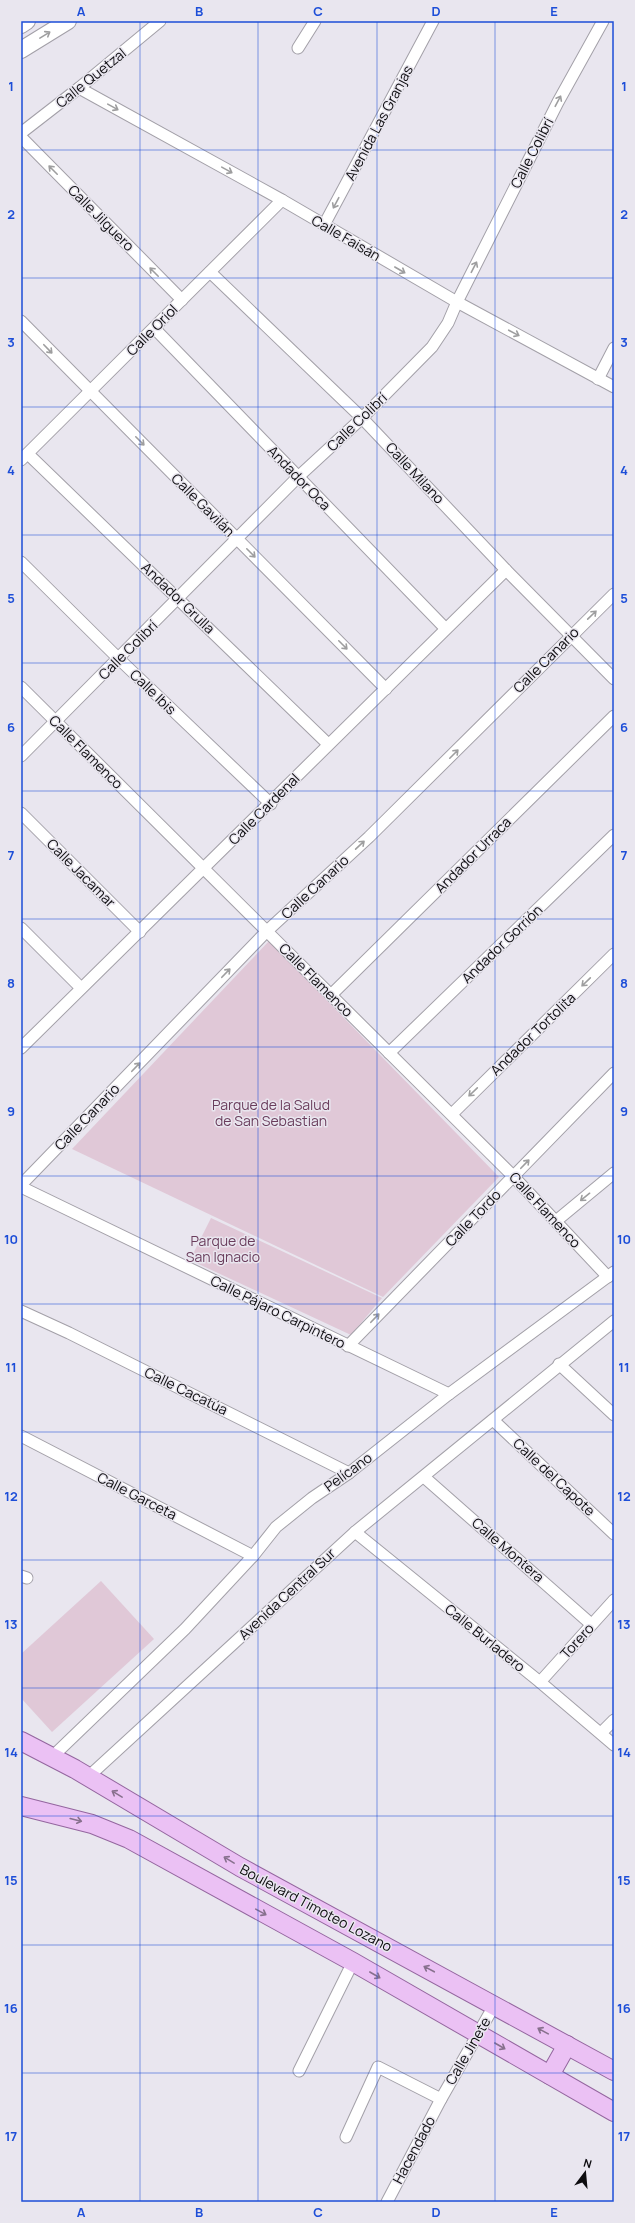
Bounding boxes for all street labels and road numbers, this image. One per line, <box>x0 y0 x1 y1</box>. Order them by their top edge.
street label: Calle Quetzal <box>51 43 130 112</box>
street label: Avenida Las Granjas <box>340 62 417 184</box>
street label: Calle Colibrí <box>506 114 557 191</box>
street label: Calle Jilguero <box>64 180 139 255</box>
street label: Calle Faisán <box>308 210 384 265</box>
street label: Calle Oriol <box>122 300 181 359</box>
street label: Calle Colibrí <box>322 388 391 455</box>
street label: Calle Milano <box>382 438 449 508</box>
street label: Andador Oca <box>264 441 335 514</box>
street label: Calle Gavilán <box>167 469 239 541</box>
street label: Andador Grulla <box>138 558 219 638</box>
street label: Calle Colibrí <box>94 616 162 684</box>
street label: Calle Canario <box>509 623 583 697</box>
street label: Calle Ibis <box>126 665 181 718</box>
street label: Calle Flamenco <box>45 711 127 793</box>
street label: Calle Cardenal <box>224 769 303 848</box>
street label: Andador Urraca <box>430 812 515 897</box>
street label: Calle Jacamar <box>43 834 120 911</box>
street label: Calle Canario <box>277 850 353 923</box>
street label: Andador Gorrión <box>457 900 546 987</box>
street label: Calle Flamenco <box>275 939 357 1021</box>
street label: Andador Tortolita <box>486 988 579 1079</box>
street label: Calle Canario <box>50 1079 123 1154</box>
street label: Calle Flamenco <box>505 1168 585 1252</box>
street label: Calle Tordo <box>441 1185 505 1250</box>
street label: Calle Pájaro Carpintero <box>208 1271 349 1353</box>
street label: Calle Cacatúa <box>141 1362 231 1419</box>
street label: Calle del Capote <box>509 1434 599 1520</box>
street label: Pelícano <box>320 1448 376 1495</box>
street label: Calle Garceta <box>94 1467 180 1524</box>
street label: Calle Montera <box>468 1513 548 1586</box>
street label: Avenida Central Sur <box>234 1544 339 1644</box>
street label: Calle Burladero <box>441 1599 529 1676</box>
street label: Torero <box>556 1619 598 1663</box>
street label: Boulevard Timoteo Lozano <box>237 1859 396 1956</box>
street label: Calle Jinete <box>441 2014 495 2088</box>
street label: Hacendado <box>388 2113 439 2187</box>

